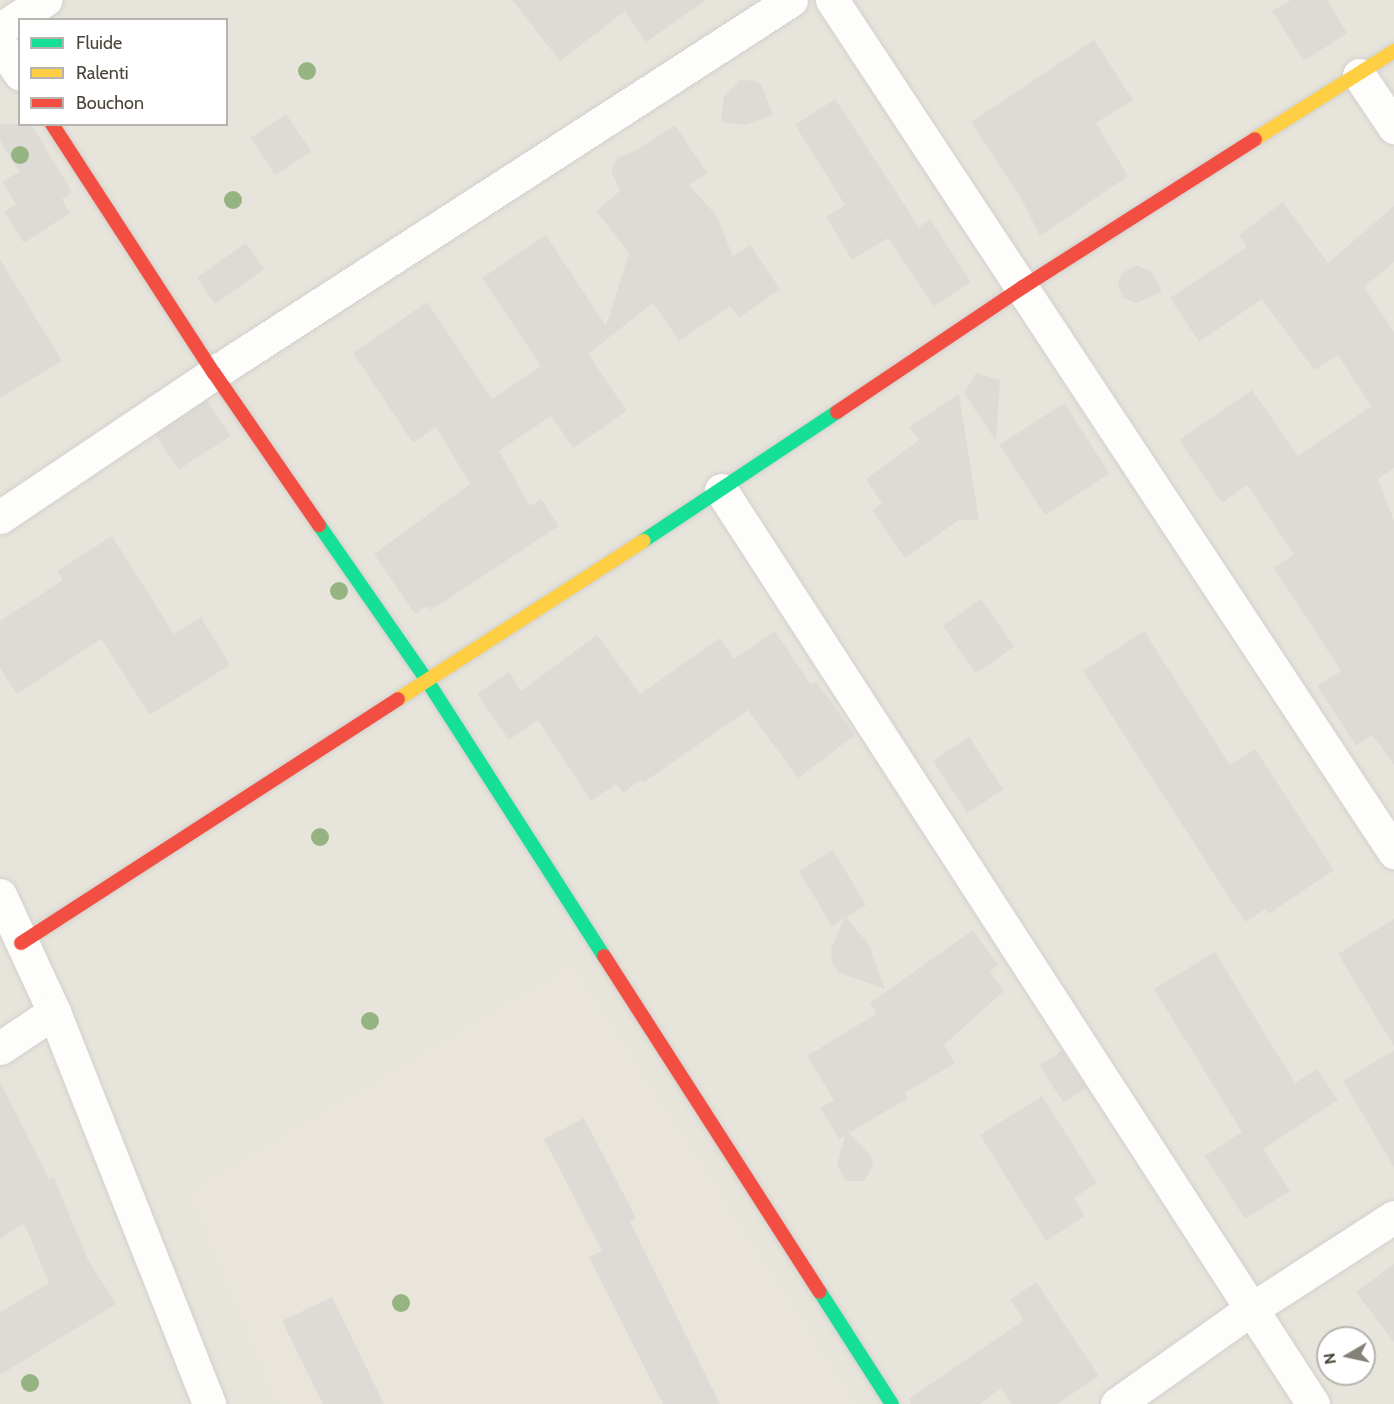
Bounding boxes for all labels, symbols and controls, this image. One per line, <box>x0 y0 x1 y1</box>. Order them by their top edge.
legend <box>18 18 228 126</box>
text: Fluide <box>76 32 122 54</box>
text: Ralenti <box>76 62 129 84</box>
text: Bouchon <box>76 92 144 114</box>
north arrow <box>1316 1326 1376 1386</box>
text: N <box>1319 1352 1340 1366</box>

